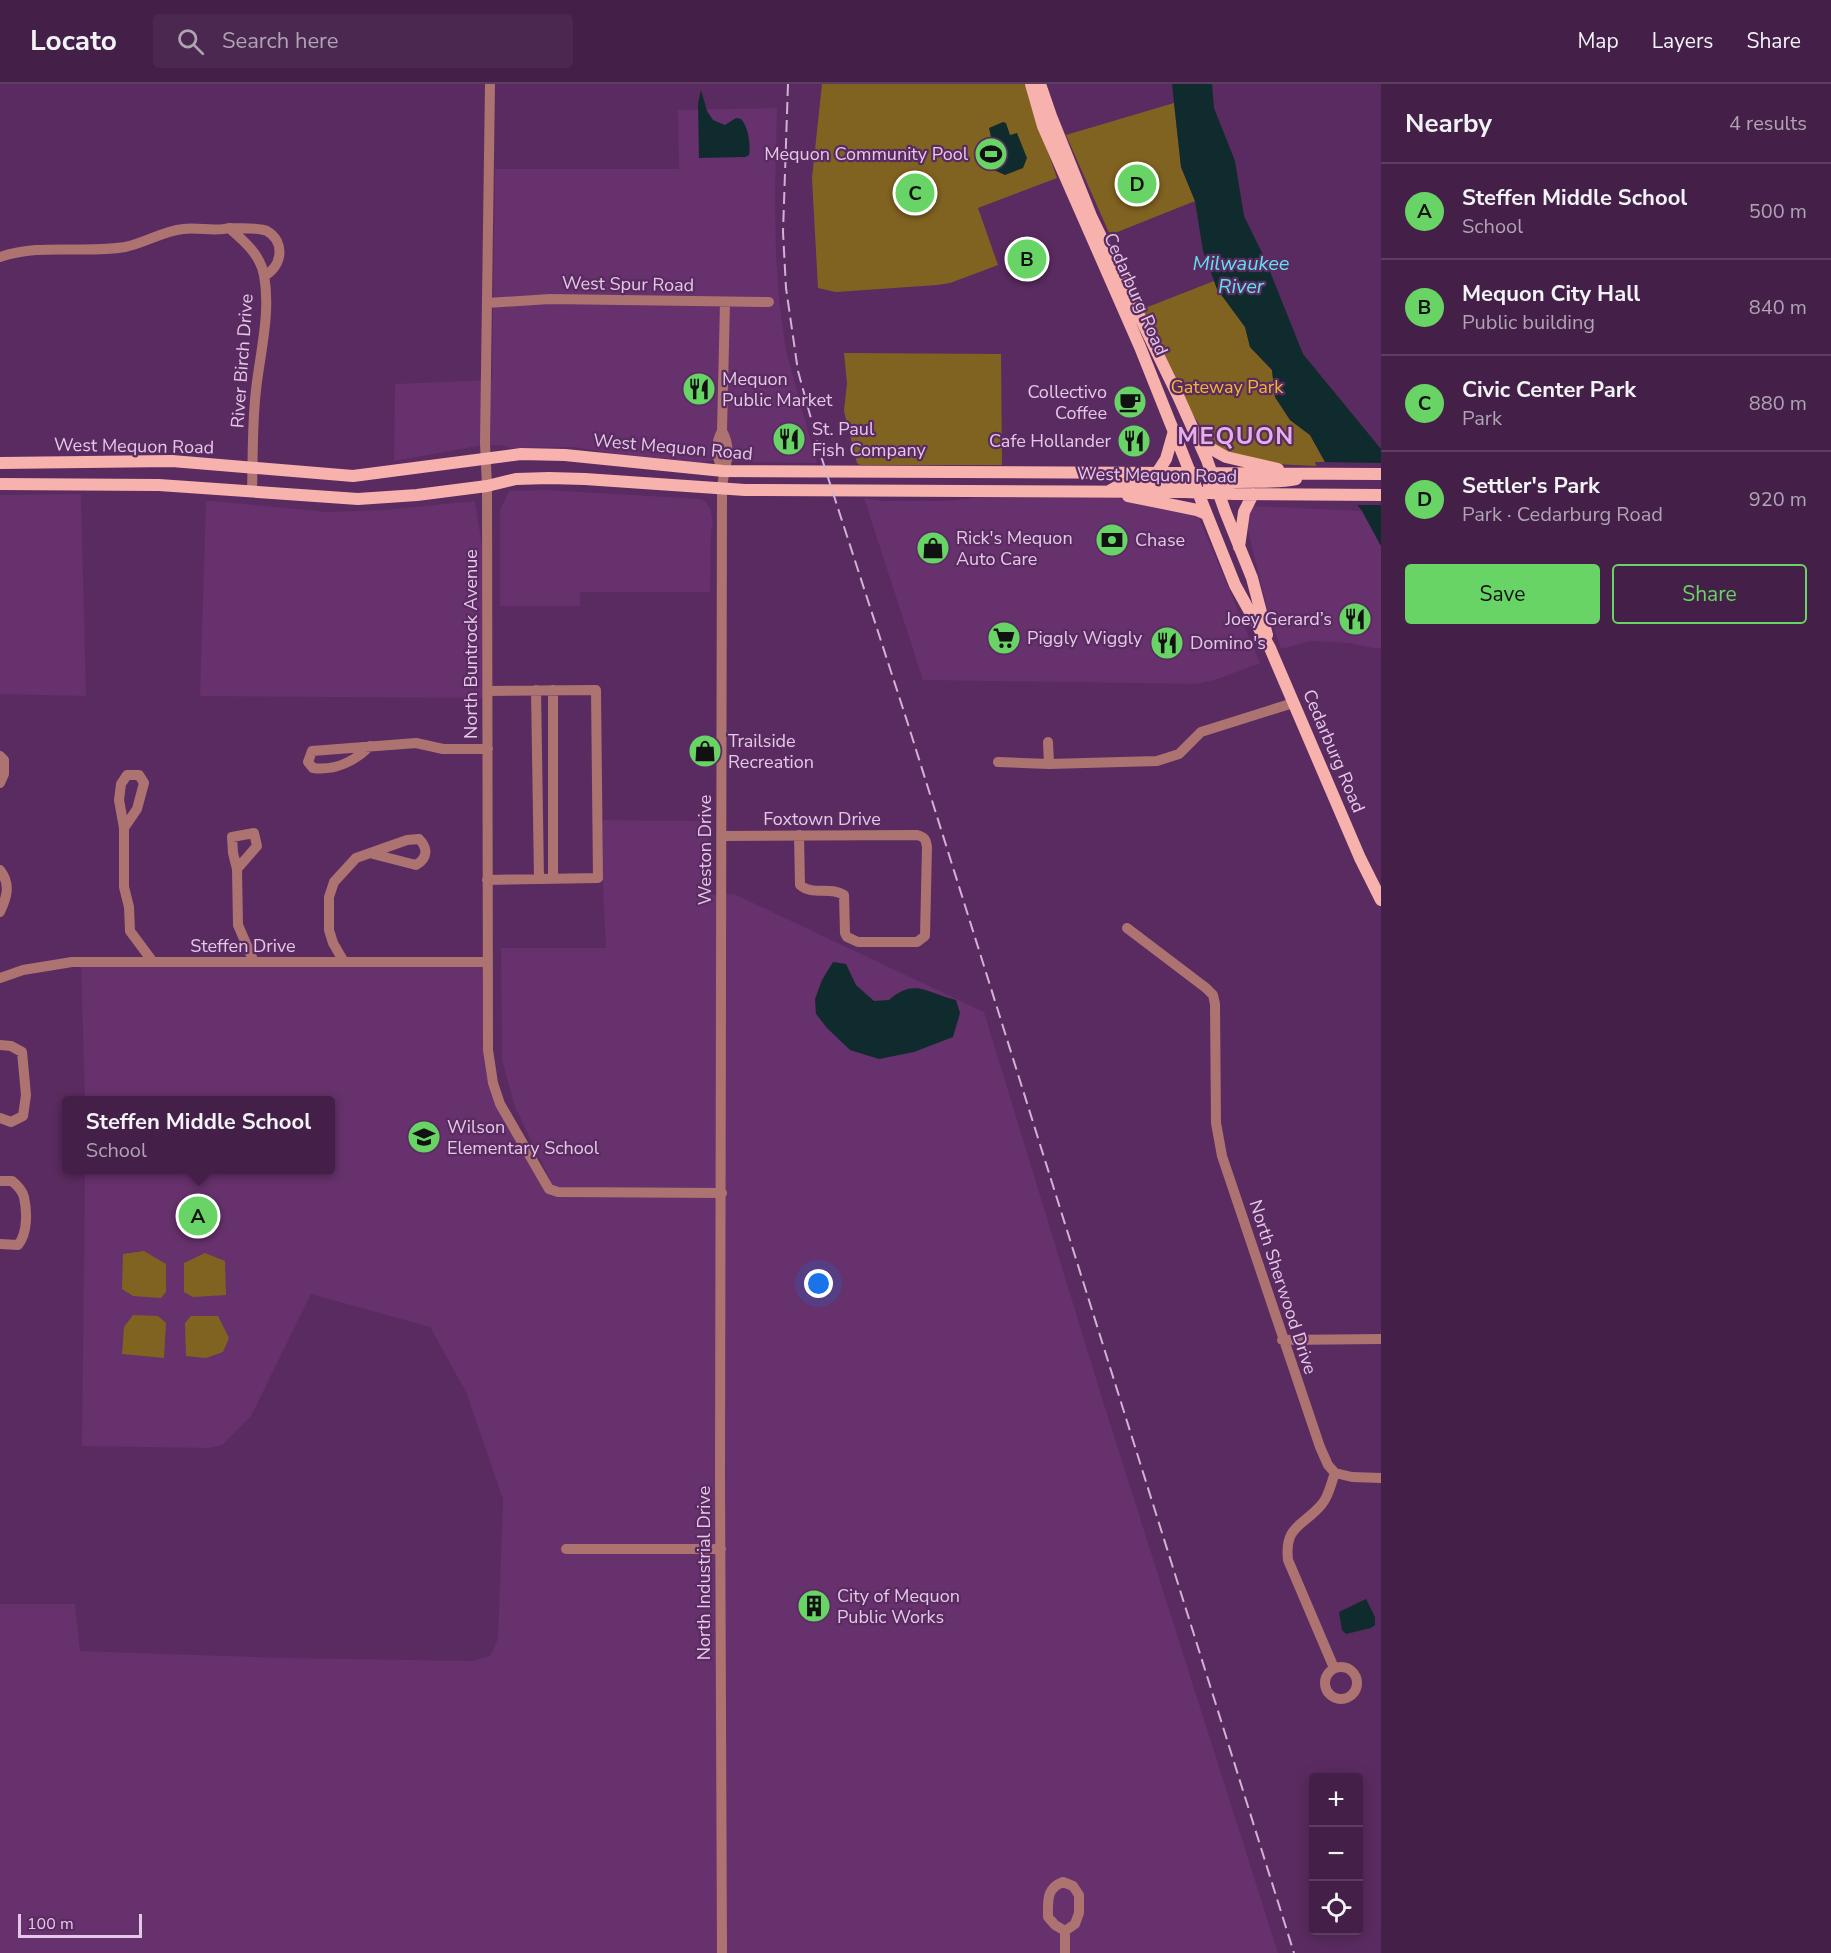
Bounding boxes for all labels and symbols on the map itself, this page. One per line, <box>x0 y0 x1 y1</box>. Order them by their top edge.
sports icon: Mequon Community Pool <box>973 136 1009 172</box>
place label: Mequon Community Pool <box>764 142 969 166</box>
pin: D <box>1118 162 1156 206</box>
pin: C <box>896 170 934 216</box>
street label: Cedarburg Road <box>1098 229 1174 359</box>
pin: B <box>1008 236 1046 282</box>
water label: Milwaukee River <box>1193 250 1290 300</box>
street label: West Spur Road <box>562 271 694 297</box>
street label: River Birch Drive <box>225 293 259 429</box>
place label: Mequon Public Market <box>722 367 833 412</box>
restaurant icon: Mequon Public Market <box>681 371 717 407</box>
park label: Gateway Park <box>1171 375 1284 399</box>
place label: Collectivo Coffee <box>1027 380 1107 425</box>
cafe icon: Collectivo Coffee <box>1112 384 1148 420</box>
place label: St. Paul Fish Company <box>812 417 927 462</box>
district label: MEQUON <box>1177 420 1295 452</box>
restaurant icon: St. Paul Fish Company <box>771 421 807 457</box>
restaurant icon: Cafe Hollander <box>1116 423 1152 459</box>
street label: West Mequon Road <box>592 428 754 466</box>
place label: Cafe Hollander <box>989 429 1112 453</box>
street label: West Mequon Road <box>54 433 214 459</box>
street label: West Mequon Road <box>1077 462 1237 488</box>
bank icon: Chase <box>1094 522 1130 558</box>
place label: Rick's Mequon Auto Care <box>956 526 1073 571</box>
place label: Chase <box>1135 528 1185 552</box>
shop icon: Rick's Mequon Auto Care <box>915 530 951 566</box>
street label: North Buntrock Avenue <box>459 549 483 739</box>
restaurant icon: Joey Gerard’s <box>1337 601 1373 637</box>
place label: Joey Gerard’s <box>1224 607 1332 631</box>
supermarket icon: Piggly Wiggly <box>986 620 1022 656</box>
restaurant icon: Domino's <box>1149 625 1185 661</box>
place label: Piggly Wiggly <box>1027 626 1143 650</box>
place label: Domino's <box>1190 631 1266 655</box>
street label: Cedarburg Road <box>1297 686 1371 816</box>
place label: Trailside Recreation <box>728 729 814 774</box>
shop icon: Trailside Recreation <box>687 733 723 769</box>
street label: Weston Drive <box>693 795 717 905</box>
street label: Foxtown Drive <box>763 807 881 831</box>
street label: Steffen Drive <box>190 934 296 958</box>
place label: Wilson Elementary School <box>447 1115 600 1160</box>
school or university icon: Wilson Elementary School <box>406 1119 442 1155</box>
pin: A <box>178 1194 218 1238</box>
street label: North Sherwood Drive <box>1243 1197 1323 1377</box>
your location <box>804 1269 833 1298</box>
street label: North Industrial Drive <box>692 1486 716 1660</box>
place label: City of Mequon Public Works <box>837 1584 960 1629</box>
building icon: City of Mequon Public Works <box>796 1588 832 1624</box>
scale bar <box>18 1911 142 1938</box>

